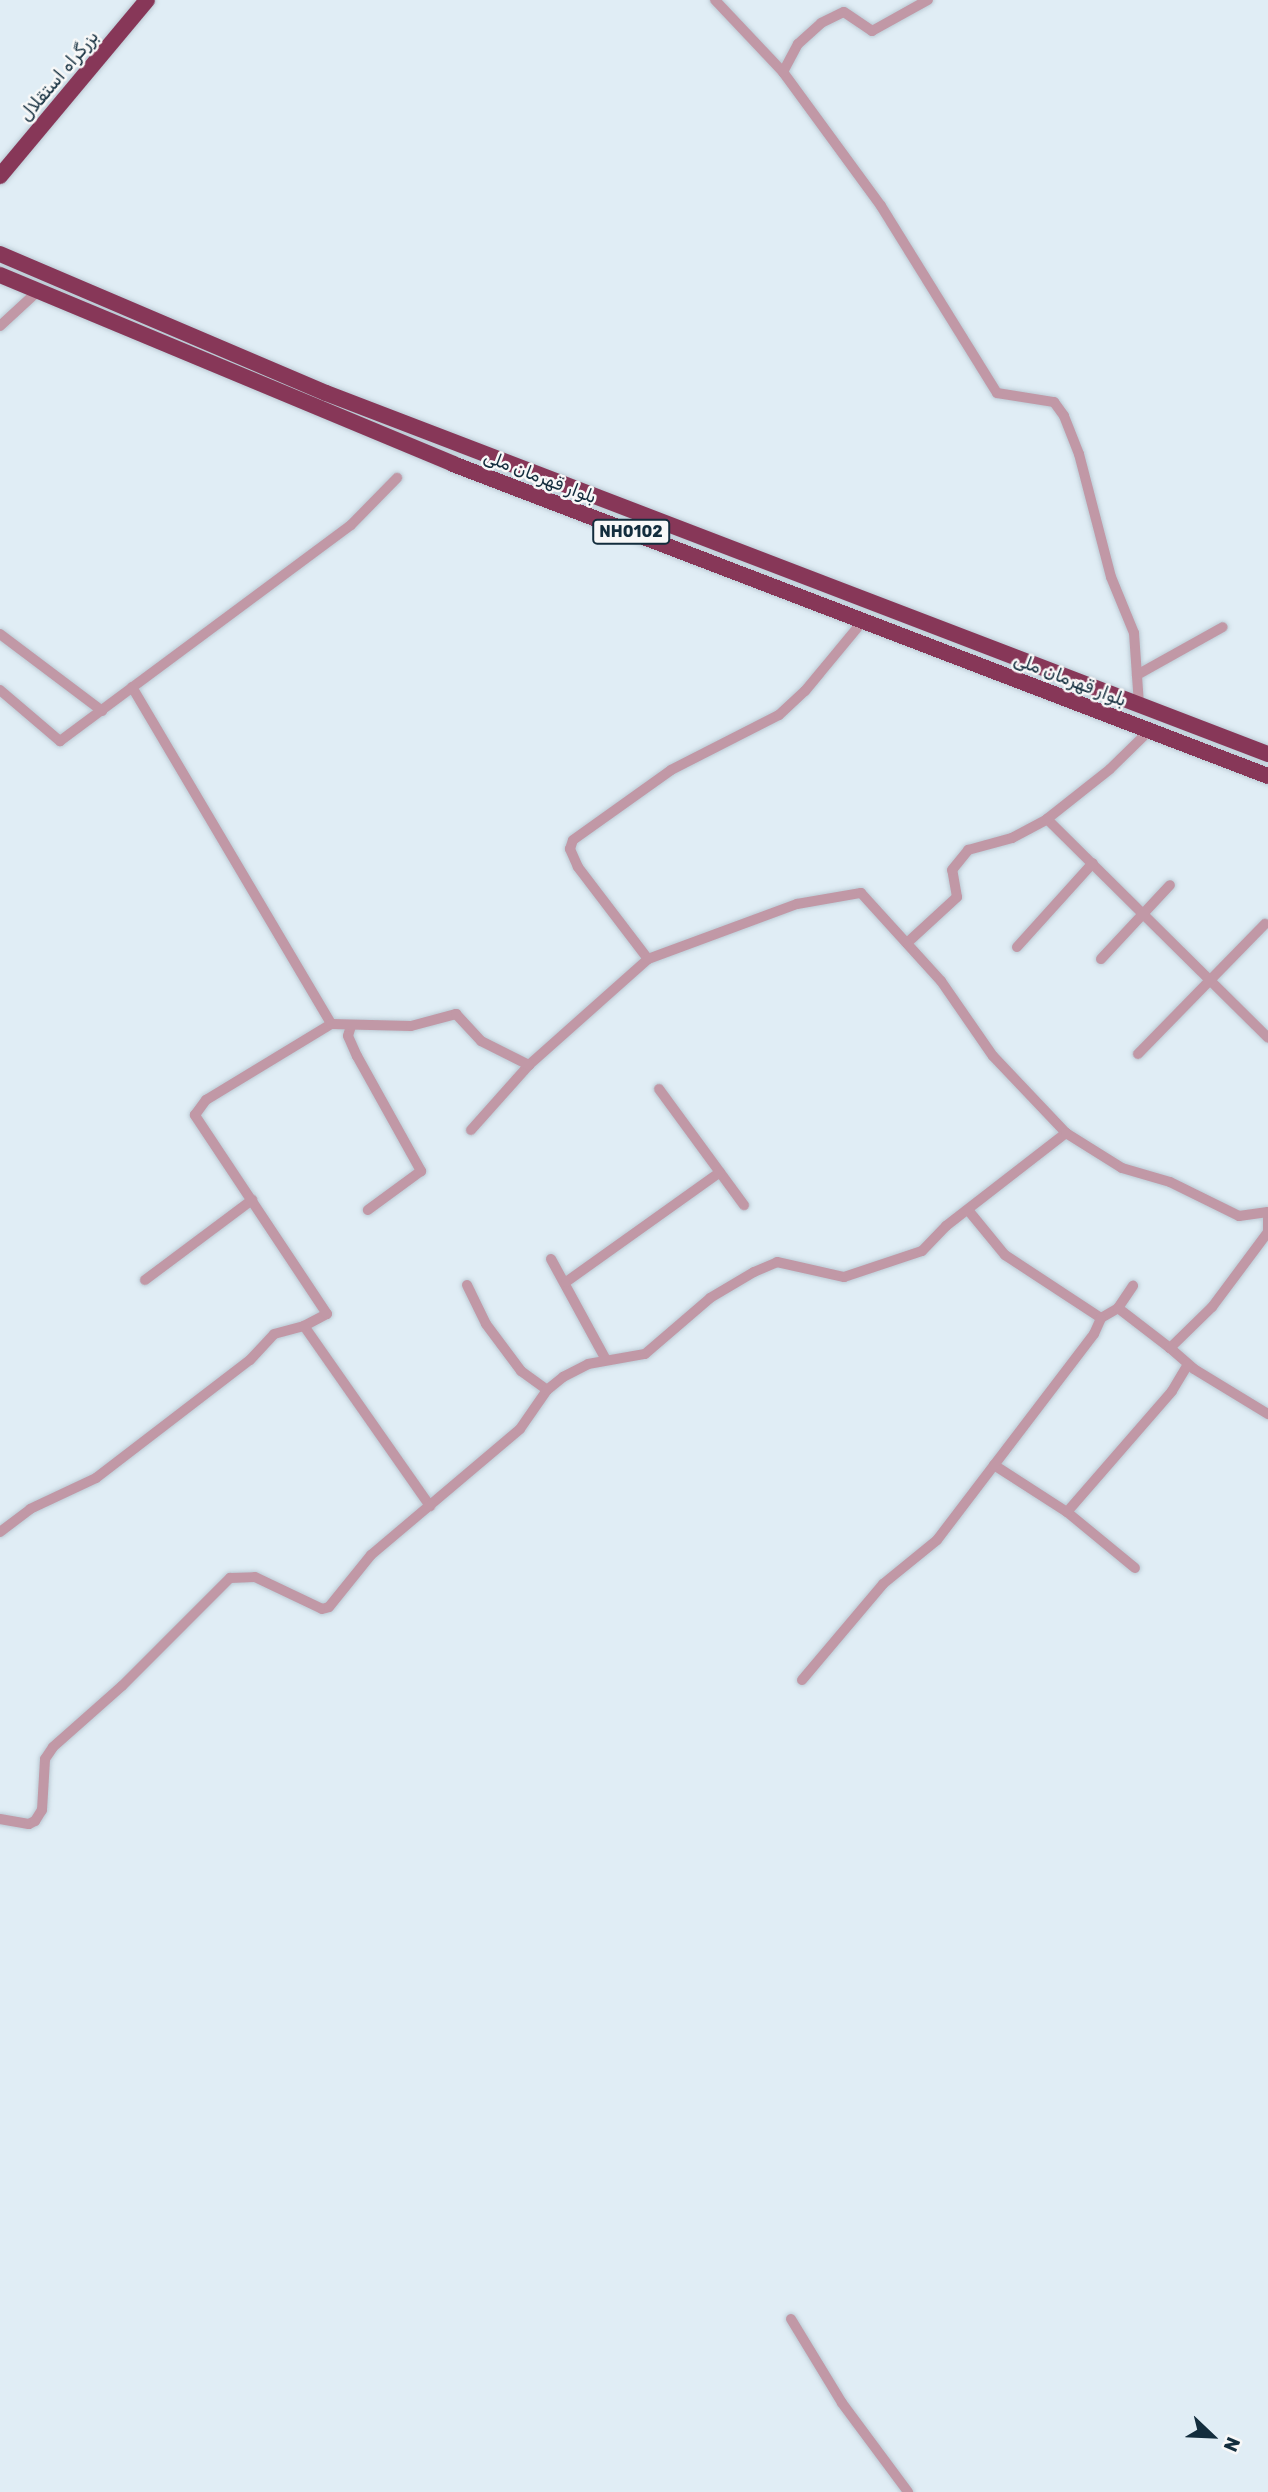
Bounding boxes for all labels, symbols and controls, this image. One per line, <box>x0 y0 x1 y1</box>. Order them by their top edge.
street label: بزرگراه استقلال <box>15 26 103 126</box>
street label: بلوار قهرمان ملی <box>481 446 599 508</box>
road number: NH0102 <box>591 520 671 544</box>
street label: بلوار قهرمان ملی <box>1011 649 1129 711</box>
north arrow <box>1177 2401 1247 2471</box>
text: N <box>1219 2434 1245 2455</box>

